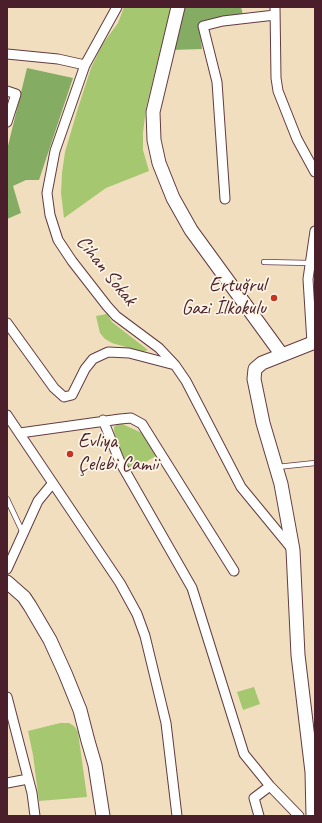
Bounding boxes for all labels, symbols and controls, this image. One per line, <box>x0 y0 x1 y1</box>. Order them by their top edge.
street label: Cihan Sokak <box>70 231 142 311</box>
place label: Ertuğrul Gazi İlkokulu <box>181 274 266 321</box>
marker: Ertuğrul Gazi İlkokulu <box>269 293 279 303</box>
place label: Evliya Çelebi Camii <box>78 430 158 477</box>
marker: Evliya Çelebi Camii <box>65 449 75 459</box>

